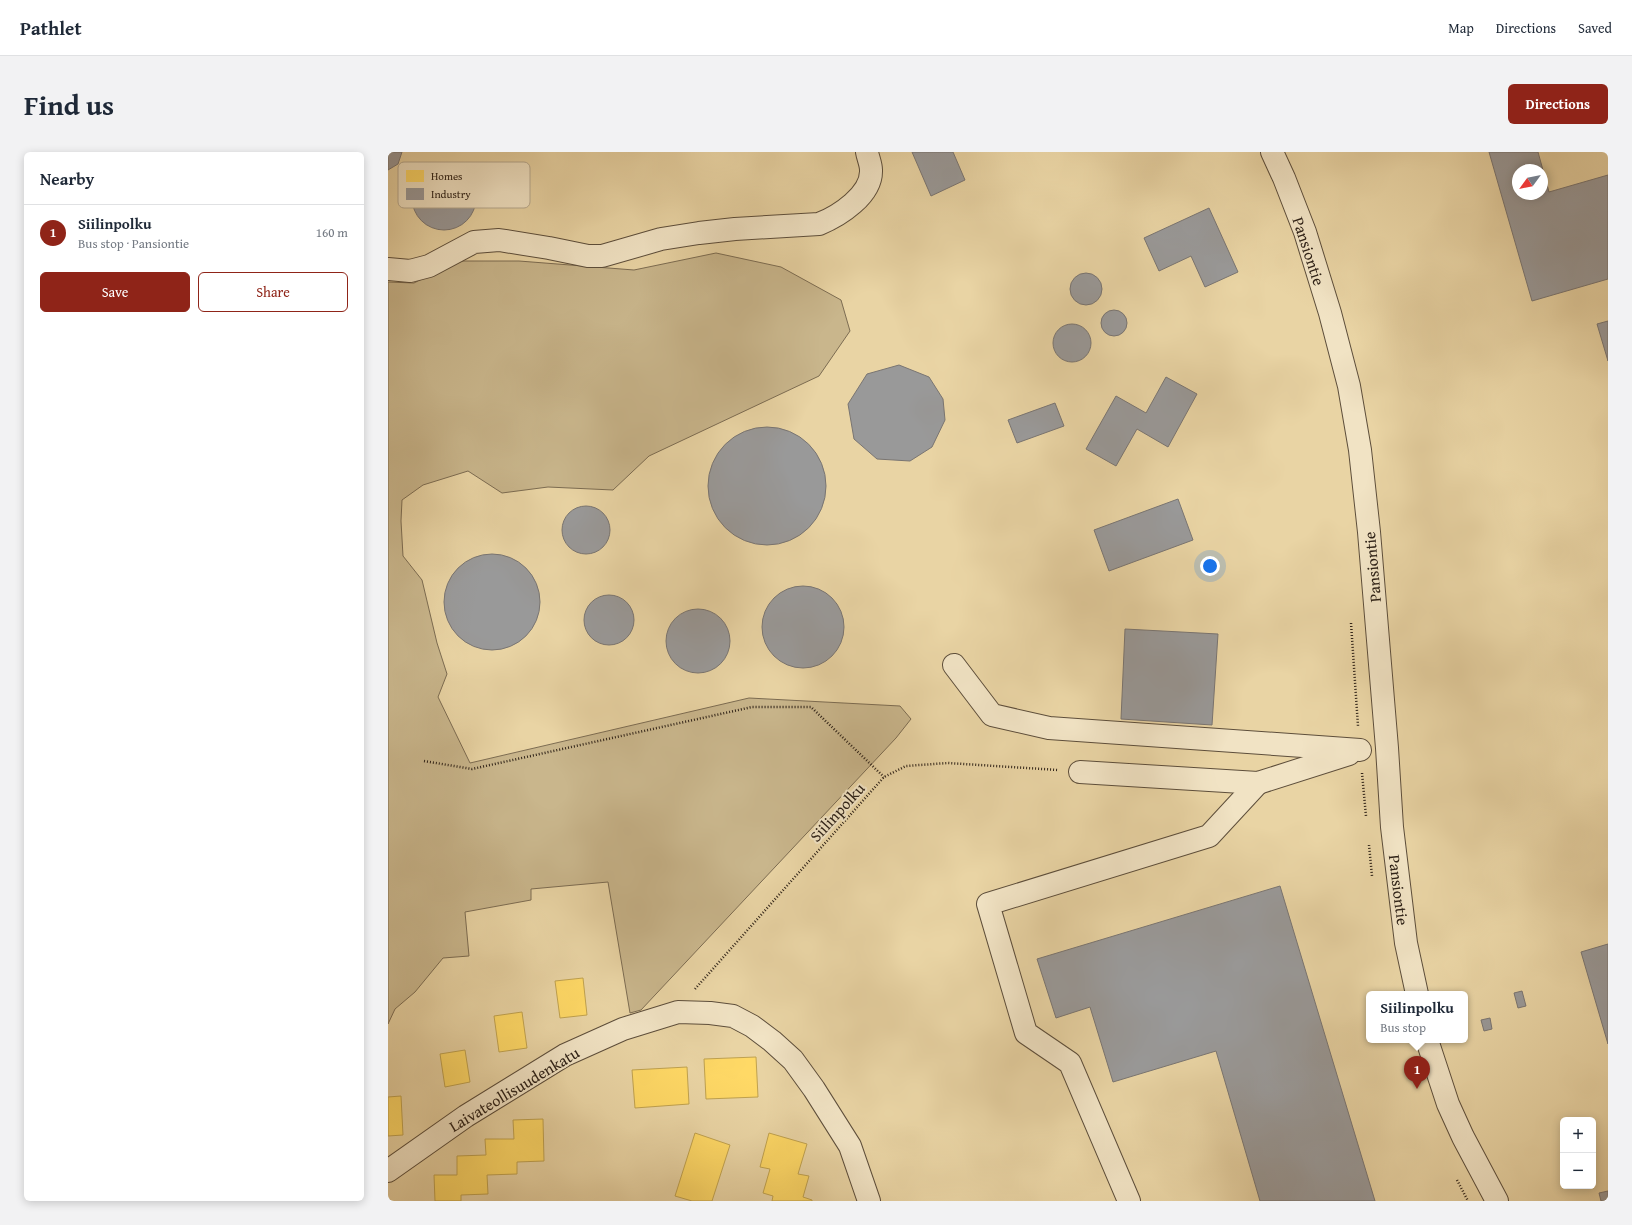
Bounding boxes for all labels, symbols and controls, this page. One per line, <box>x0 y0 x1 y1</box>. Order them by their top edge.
text: Pathlet <box>20 14 82 42</box>
text: Map <box>1448 18 1474 38</box>
text: Directions <box>1496 18 1556 38</box>
text: Saved <box>1578 18 1612 38</box>
text: Find us <box>24 84 114 125</box>
button: Directions <box>1508 84 1608 124</box>
legend <box>398 162 530 208</box>
north arrow <box>1512 164 1548 200</box>
text: Nearby <box>40 166 94 191</box>
text: Homes <box>431 168 462 184</box>
text: Industry <box>431 186 471 202</box>
text: Siilinpolku <box>78 213 152 234</box>
street label: Pansiontie <box>1287 214 1331 288</box>
text: 1 <box>50 223 56 242</box>
text: 160 m <box>316 223 348 242</box>
text: Bus stop · Pansiontie <box>78 234 189 253</box>
button: Save <box>40 272 190 312</box>
button: Share <box>198 272 348 312</box>
street label: Pansiontie <box>1357 531 1387 603</box>
your location <box>1200 556 1220 576</box>
street label: Siilinpolku <box>804 777 871 847</box>
street label: Pansiontie <box>1383 853 1415 927</box>
popup <box>1366 991 1468 1043</box>
text: Siilinpolku <box>1380 997 1454 1018</box>
text: Bus stop <box>1380 1018 1426 1037</box>
street label: Laivateollisuudenkatu <box>444 1040 584 1138</box>
pin: 1 <box>1404 1056 1430 1089</box>
map controls <box>1560 1117 1596 1189</box>
button: + <box>1560 1117 1596 1153</box>
button: − <box>1560 1153 1596 1189</box>

